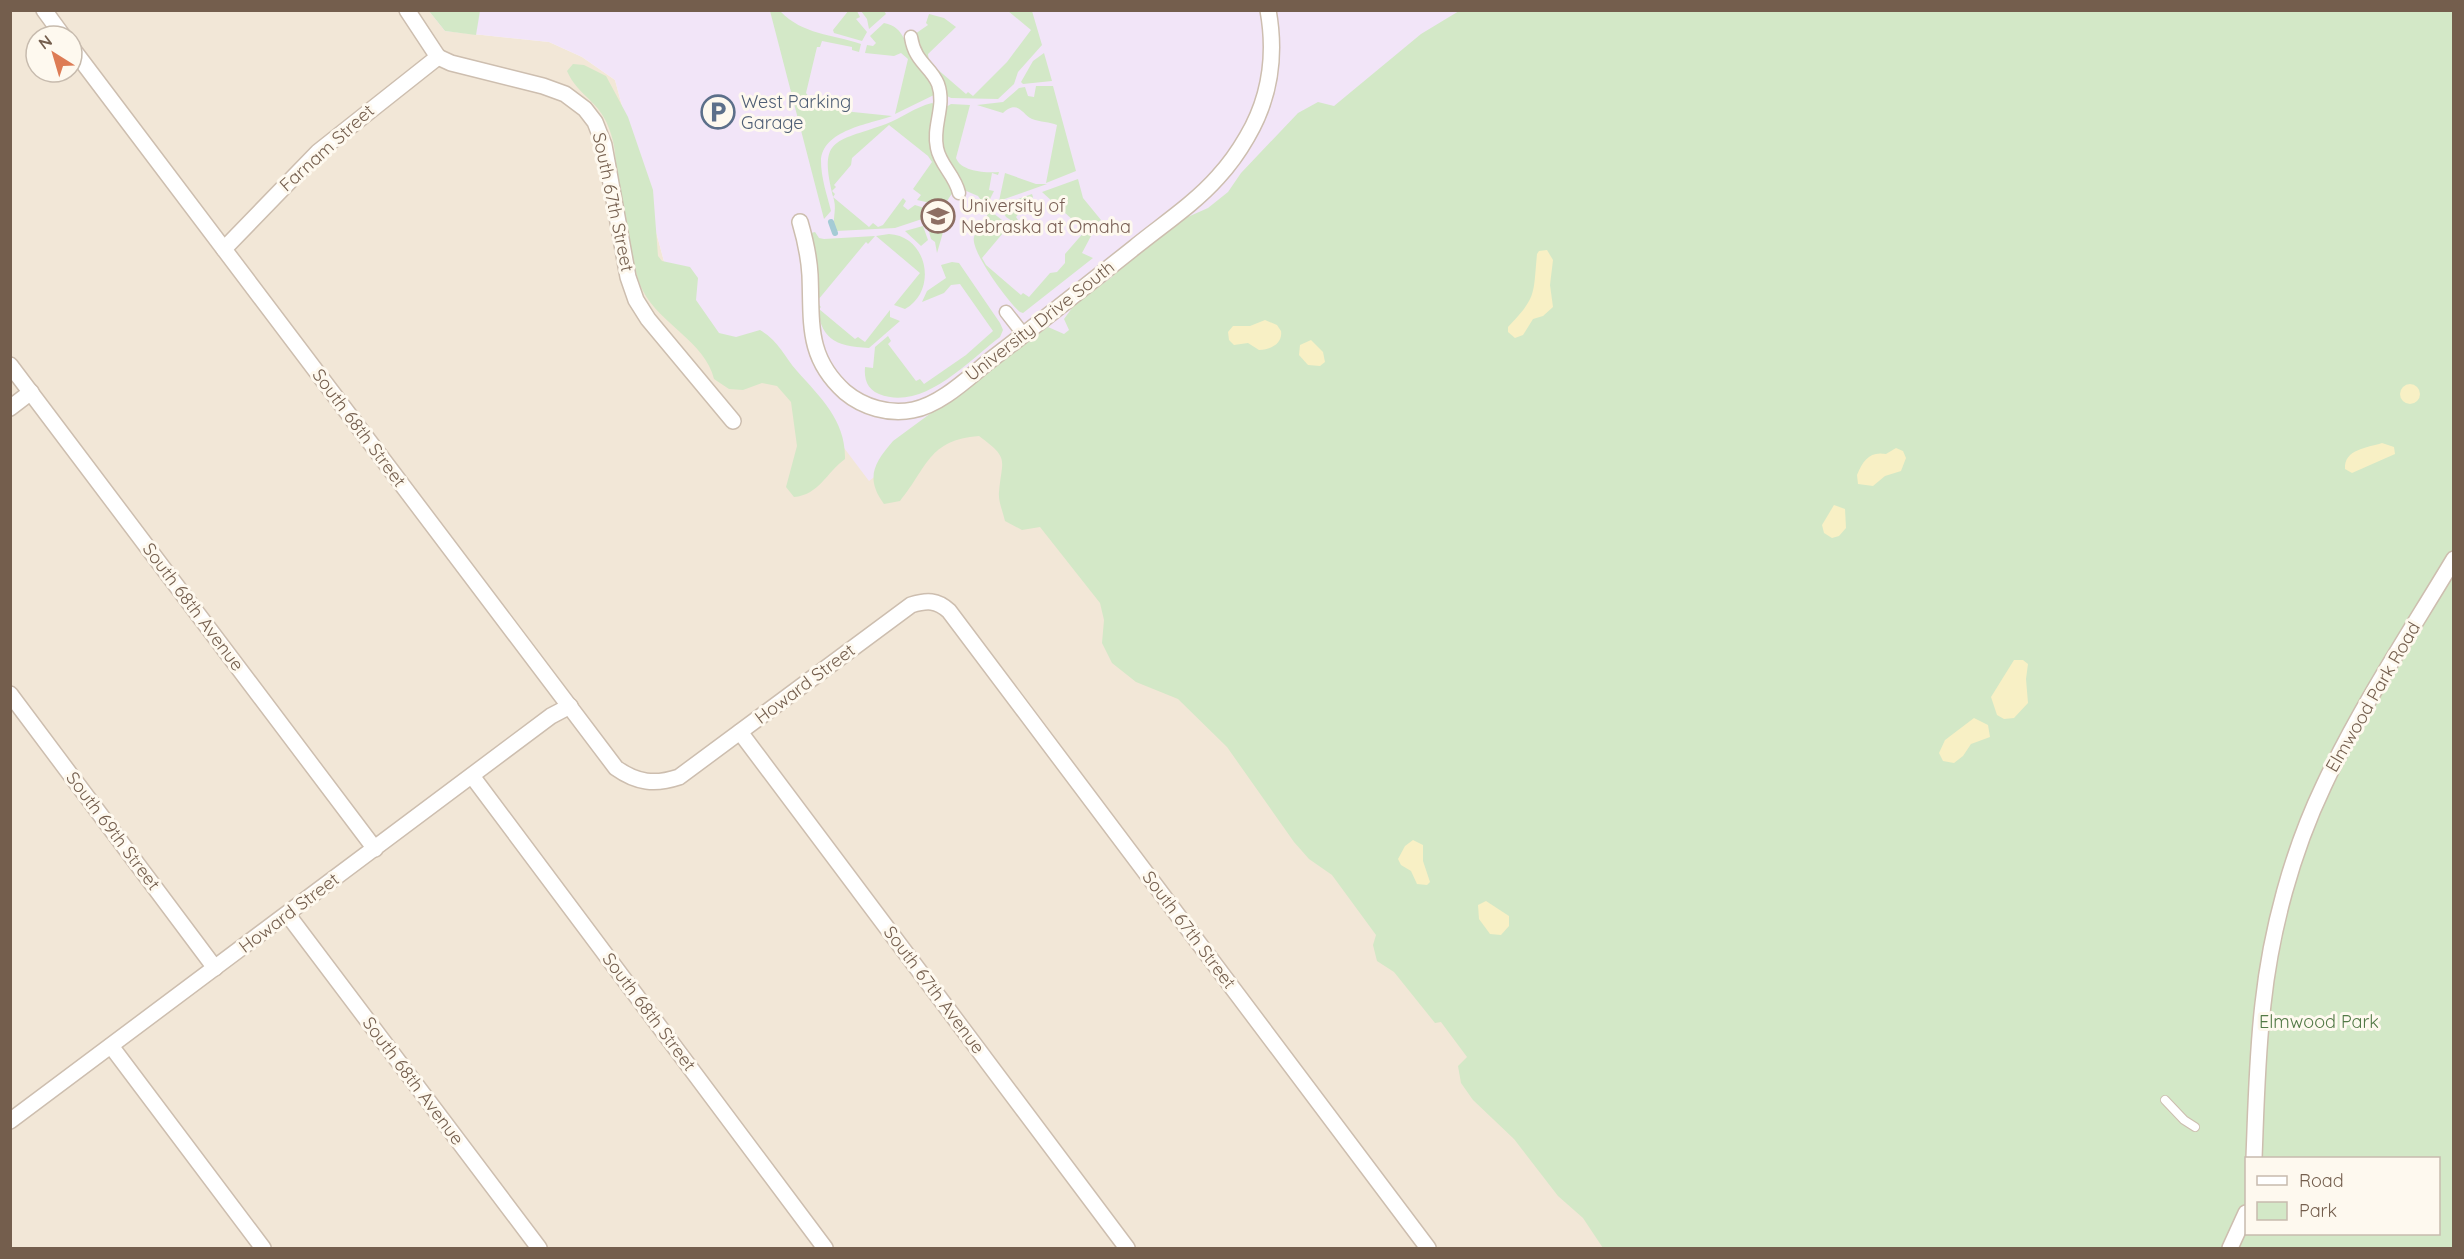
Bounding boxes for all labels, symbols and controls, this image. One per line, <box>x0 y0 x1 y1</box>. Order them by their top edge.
north arrow <box>24 24 84 84</box>
text: N <box>34 30 56 54</box>
place label: West Parking Garage <box>741 90 851 134</box>
parking icon: West Parking Garage <box>700 94 736 130</box>
street label: Farnam Street <box>275 99 379 196</box>
street label: South 67th Street <box>587 130 639 274</box>
place label: University of Nebraska at Omaha <box>961 194 1131 238</box>
school or university icon: University of Nebraska at Omaha <box>920 198 956 234</box>
street label: University Drive South <box>961 255 1119 386</box>
street label: South 68th Street <box>307 364 411 491</box>
street label: South 68th Avenue <box>138 538 249 675</box>
street label: Elmwood Park Road <box>2320 618 2425 776</box>
street label: Howard Street <box>750 638 860 729</box>
street label: South 69th Street <box>61 767 166 895</box>
street label: South 67th Street <box>1138 866 1241 993</box>
street label: Howard Street <box>234 867 344 958</box>
street label: South 67th Avenue <box>879 921 990 1058</box>
street label: South 68th Street <box>597 948 701 1075</box>
park label: Elmwood Park <box>2259 1010 2379 1033</box>
street label: South 68th Avenue <box>358 1012 469 1149</box>
legend <box>2245 1157 2440 1235</box>
text: Road <box>2299 1169 2344 1192</box>
text: Park <box>2299 1199 2337 1222</box>

